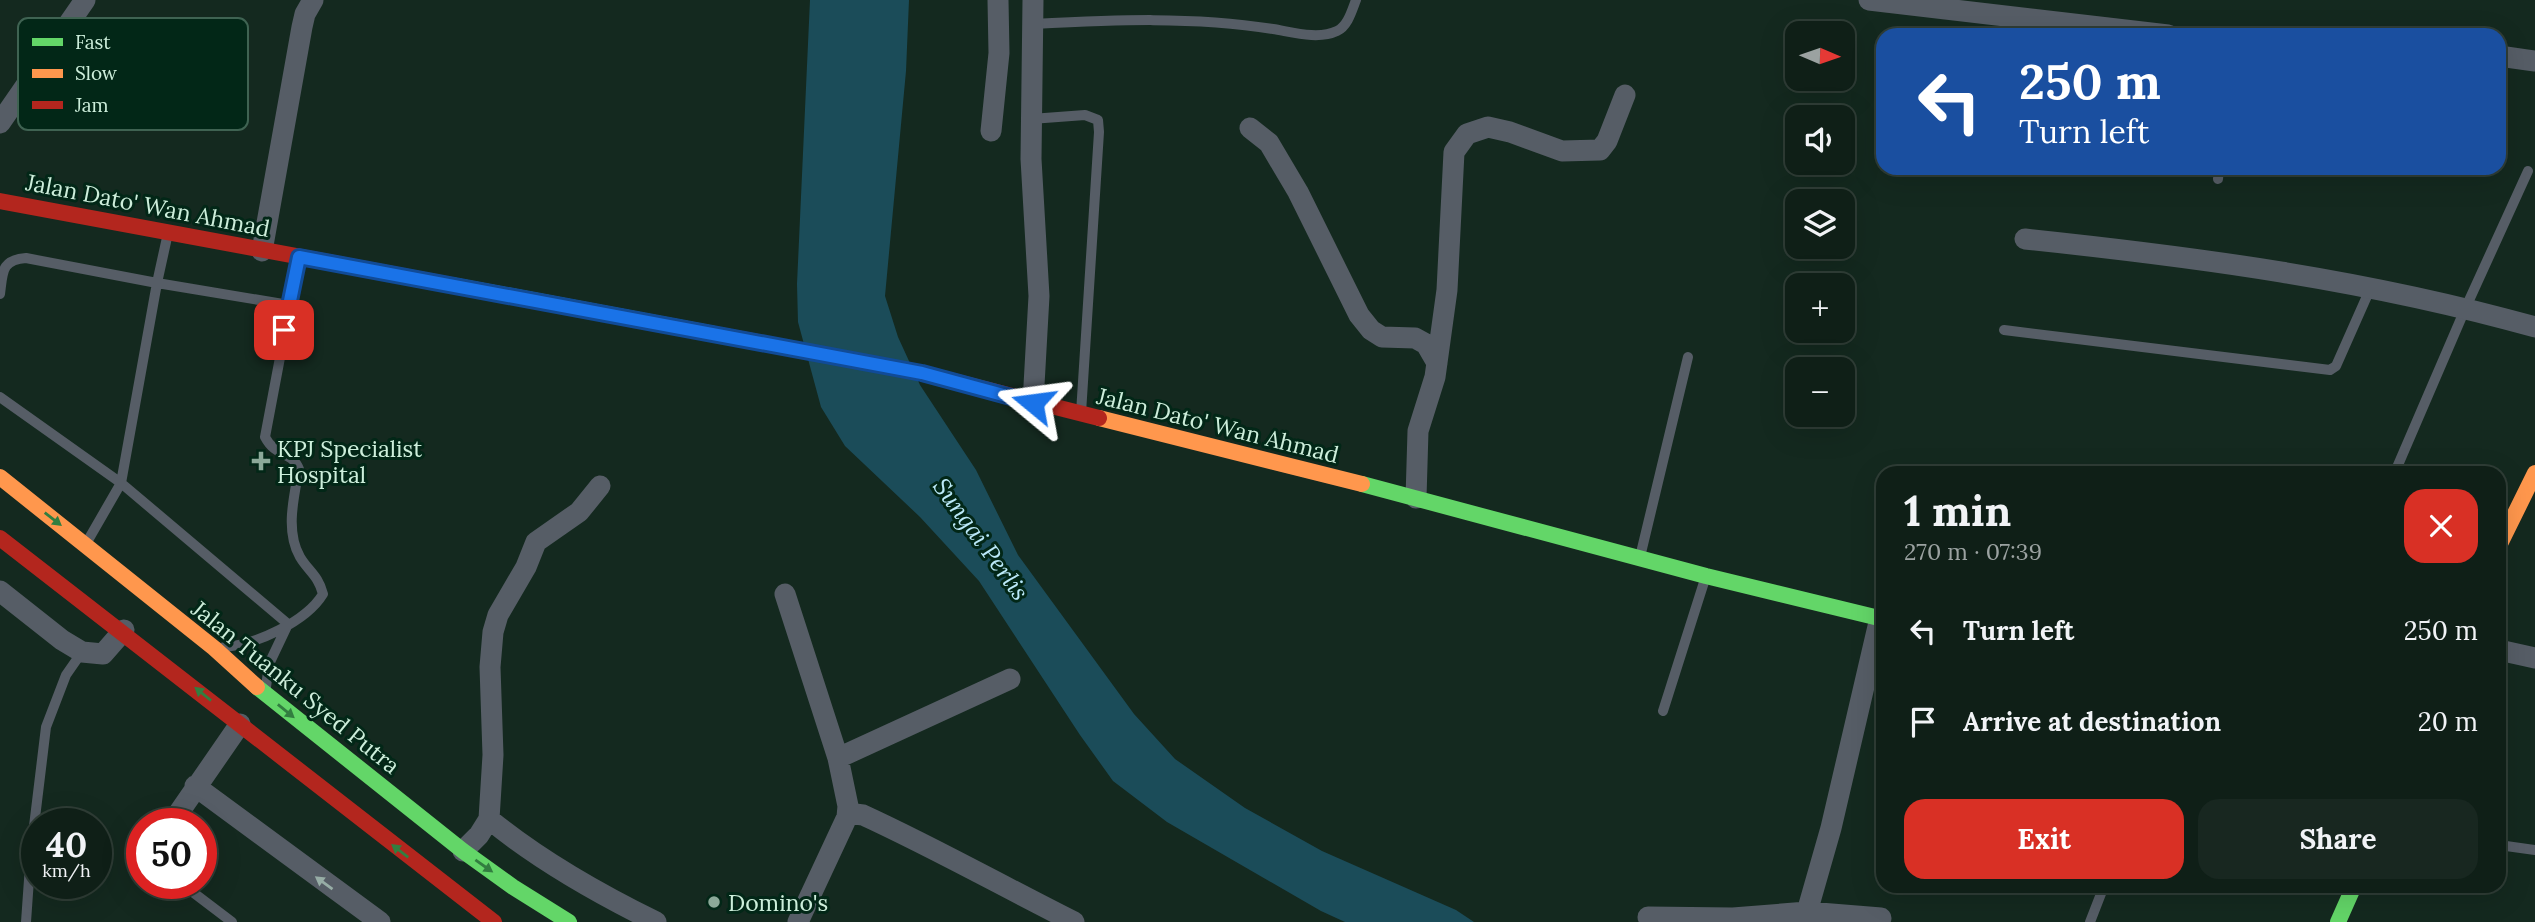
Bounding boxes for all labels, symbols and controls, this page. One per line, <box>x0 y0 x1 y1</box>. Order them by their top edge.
legend <box>18 18 248 130</box>
north arrow <box>1785 21 1855 91</box>
map controls <box>1785 21 1855 427</box>
text: Fast <box>75 30 111 54</box>
text: 250 m <box>2019 50 2161 112</box>
icon: left <box>1904 56 1995 147</box>
text: Slow <box>75 61 118 85</box>
text: Jam <box>74 93 109 117</box>
button: sound <box>1785 105 1855 175</box>
text: Turn left <box>2019 111 2149 152</box>
street label: Jalan Dato' Wan Ahmad <box>22 167 273 243</box>
button: layers <box>1785 189 1855 259</box>
button: + <box>1785 273 1855 343</box>
pin <box>254 300 314 360</box>
icon: arrive <box>265 311 303 349</box>
button: − <box>1785 357 1855 427</box>
position arrow <box>996 366 1070 440</box>
street label: Jalan Dato' Wan Ahmad <box>1093 381 1342 469</box>
place label: KPJ Specialist Hospital <box>277 434 422 489</box>
marker: KPJ Specialist Hospital <box>251 451 271 471</box>
water label: Sungai Perlis <box>926 472 1036 606</box>
text: 1 min <box>1904 484 2011 538</box>
button: close <box>2404 489 2478 563</box>
one-way arrow <box>44 512 62 527</box>
text: 270 m · 07:39 <box>1904 537 2042 566</box>
street label: Jalan Tuanku Syed Putra <box>185 593 406 780</box>
icon: left <box>1904 612 1942 650</box>
text: Turn left <box>1963 614 2074 647</box>
text: 250 m <box>2404 614 2478 647</box>
one-way arrow <box>194 687 212 702</box>
one-way arrow <box>276 703 294 718</box>
icon: arrive <box>1904 703 1942 741</box>
text: Arrive at destination <box>1963 705 2221 738</box>
text: 20 m <box>2418 705 2478 738</box>
button: Exit <box>1904 799 2184 879</box>
button: Share <box>2198 799 2478 879</box>
speed limit sign: 50 <box>126 808 217 899</box>
text: 40 <box>46 822 87 867</box>
one-way arrow <box>391 845 409 859</box>
text: km/h <box>42 859 91 882</box>
one-way arrow <box>475 859 493 873</box>
one-way arrow <box>315 876 333 890</box>
place label: Domino's <box>728 888 828 917</box>
marker: Domino's <box>706 894 722 910</box>

